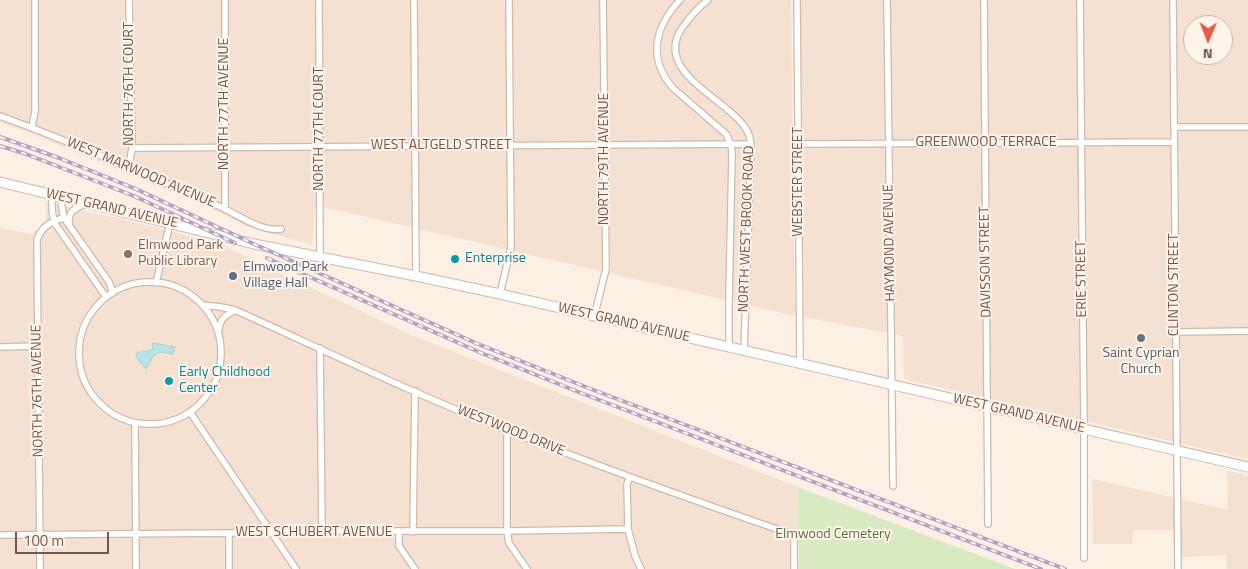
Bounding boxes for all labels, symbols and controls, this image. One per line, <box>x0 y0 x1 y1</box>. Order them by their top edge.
north arrow <box>1183 15 1233 65</box>
street label: NORTH 76TH COURT <box>122 22 138 146</box>
street label: NORTH 77TH AVENUE <box>217 38 233 170</box>
text: N <box>1203 44 1213 65</box>
street label: NORTH 77TH COURT <box>312 67 328 191</box>
street label: NORTH 79TH AVENUE <box>597 93 613 225</box>
street label: WEBSTER STREET <box>791 127 807 237</box>
street label: WEST MARWOOD AVENUE <box>64 134 218 212</box>
street label: GREENWOOD TERRACE <box>916 135 1056 151</box>
street label: WEST ALTGELD STREET <box>371 138 511 154</box>
street label: NORTH WEST BROOK ROAD <box>736 145 758 313</box>
street label: HAYMOND AVENUE <box>881 184 899 302</box>
street label: WEST GRAND AVENUE <box>44 186 180 232</box>
street label: DAVISSON STREET <box>977 206 995 318</box>
street label: CLINTON STREET <box>1167 234 1183 336</box>
place label: Elmwood Park Public Library <box>138 238 223 270</box>
street label: ERIE STREET <box>1073 240 1091 318</box>
marker: Elmwood Park Public Library <box>122 248 134 260</box>
place label: Enterprise <box>465 251 526 267</box>
marker: Enterprise <box>449 253 461 265</box>
place label: Elmwood Park Village Hall <box>243 260 328 292</box>
marker: Elmwood Park Village Hall <box>227 270 239 282</box>
street label: WEST GRAND AVENUE <box>556 300 692 346</box>
street label: NORTH 76TH AVENUE <box>28 325 48 457</box>
marker: Saint Cyprian Church <box>1135 332 1147 344</box>
place label: Saint Cyprian Church <box>1102 346 1180 378</box>
place label: Early Childhood Center <box>179 365 270 398</box>
marker: Early Childhood Center <box>163 375 175 387</box>
street label: WEST GRAND AVENUE <box>951 391 1087 437</box>
street label: WESTWOOD DRIVE <box>455 402 567 460</box>
scale bar <box>18 522 111 554</box>
street label: WEST SCHUBERT AVENUE <box>235 525 393 541</box>
park label: Elmwood Cemetery <box>775 527 891 543</box>
text: 100 m <box>23 529 64 552</box>

